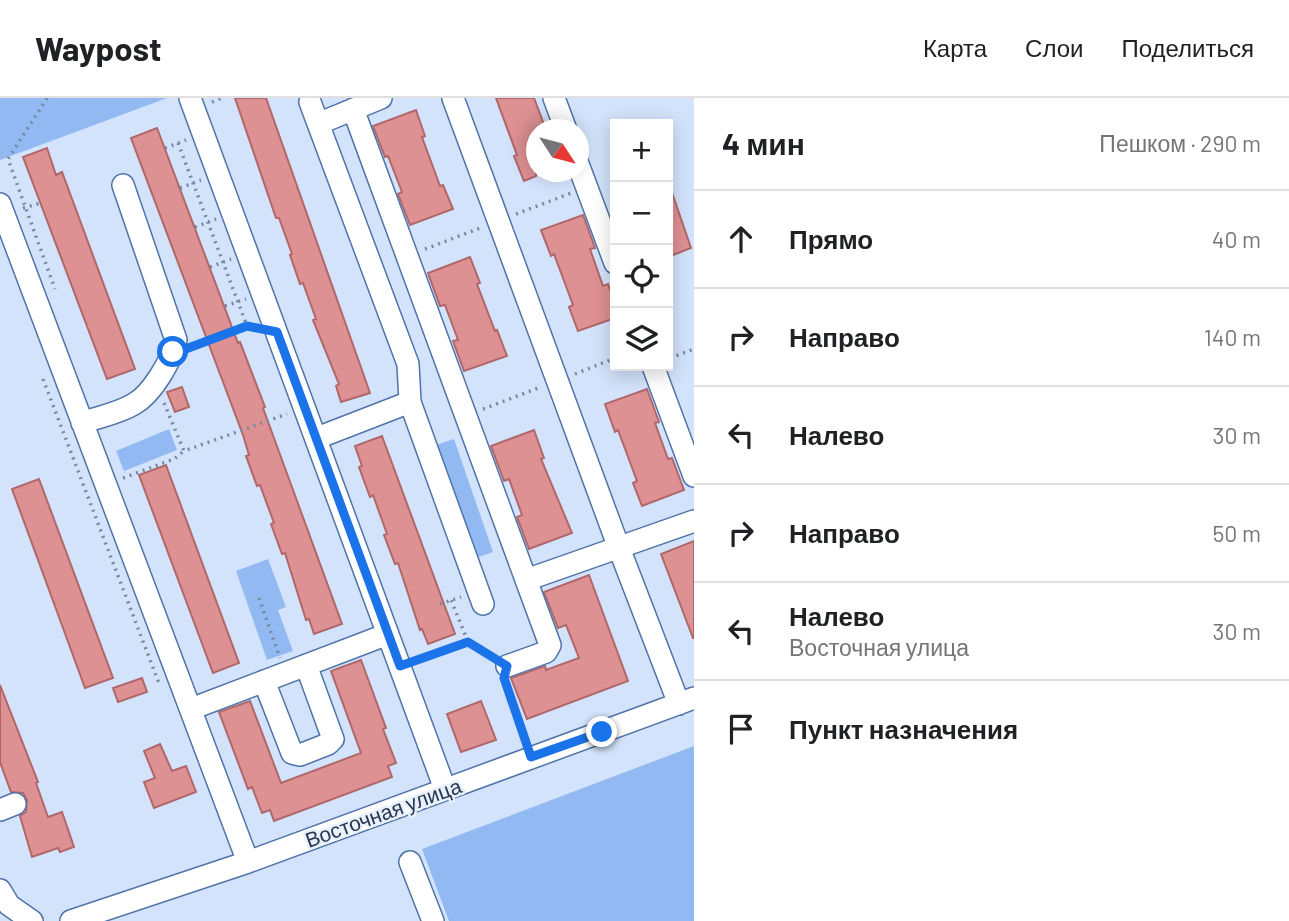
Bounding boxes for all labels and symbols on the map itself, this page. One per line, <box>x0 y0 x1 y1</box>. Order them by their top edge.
north arrow <box>526 119 589 182</box>
route start <box>157 336 188 367</box>
route end <box>586 716 617 747</box>
street label: Восточная улица <box>302 772 465 852</box>

